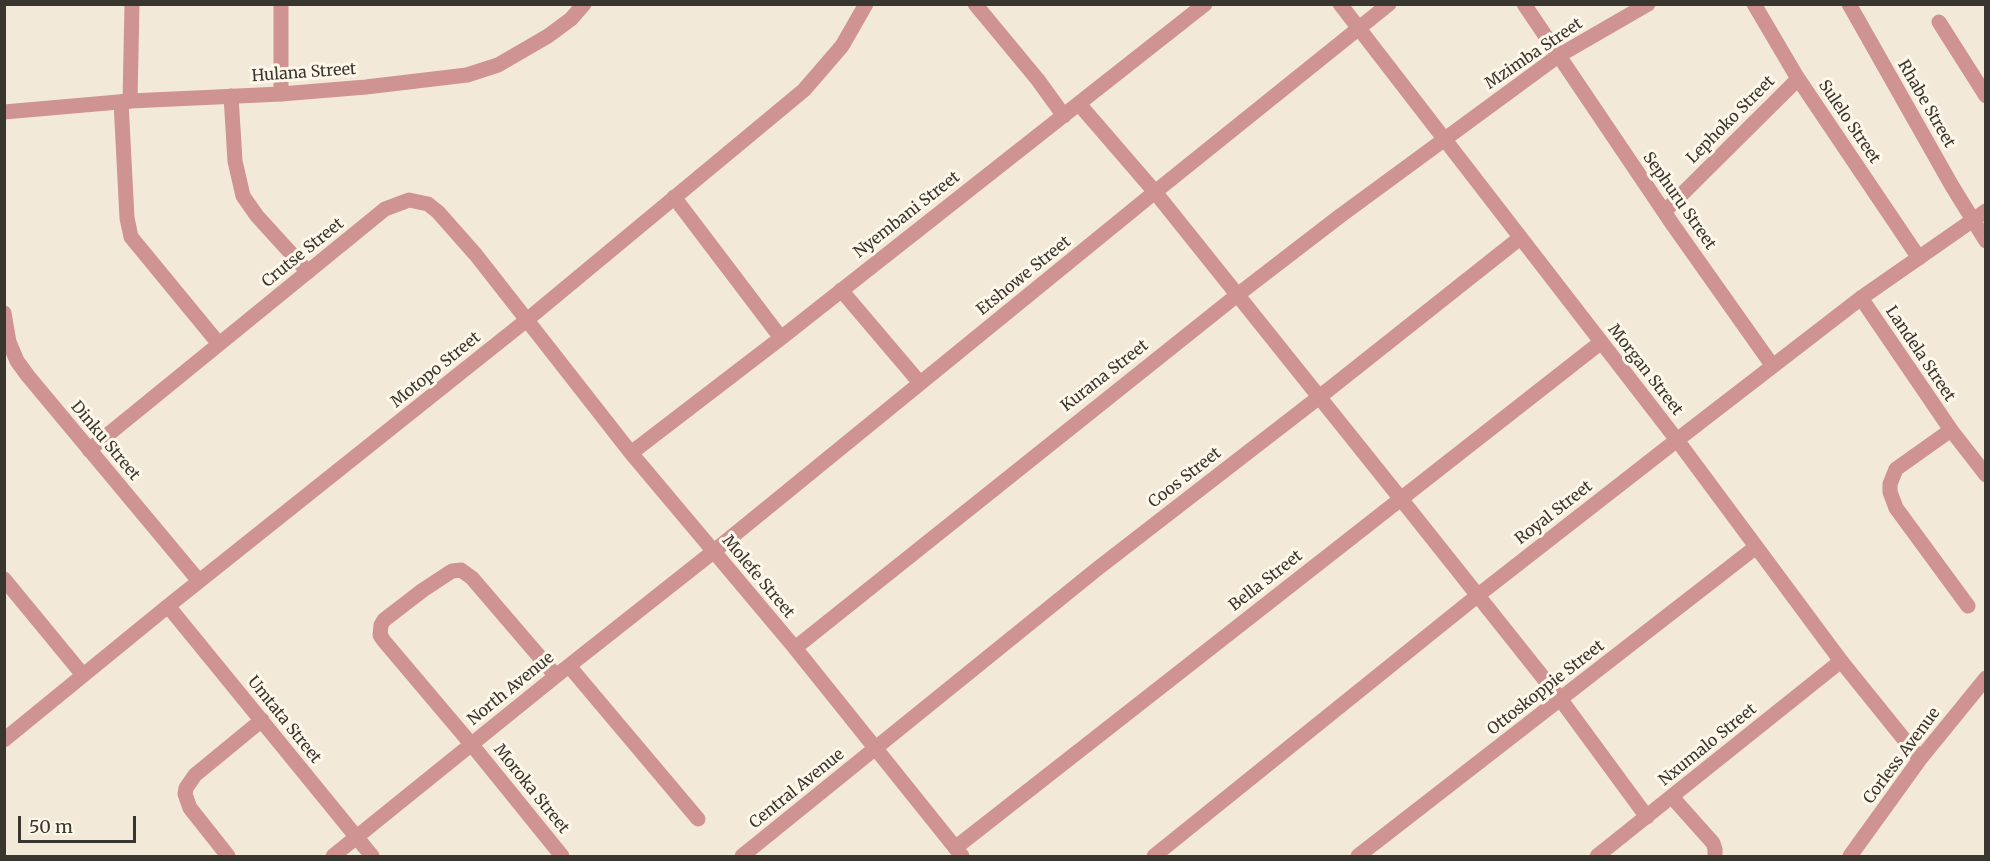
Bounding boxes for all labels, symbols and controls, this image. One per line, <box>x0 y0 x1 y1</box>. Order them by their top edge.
street label: Mzimba Street <box>1482 14 1586 94</box>
street label: Rhabe Street <box>1893 57 1959 151</box>
street label: Hulana Street <box>251 60 357 86</box>
street label: Lephoko Street <box>1683 72 1779 168</box>
street label: Sulelo Street <box>1814 77 1884 167</box>
street label: Sephuru Street <box>1638 149 1720 253</box>
street label: Nyembani Street <box>850 168 964 262</box>
street label: Crutse Street <box>258 214 348 292</box>
street label: Etshowe Street <box>973 232 1075 320</box>
street label: Landela Street <box>1881 303 1959 405</box>
street label: Morgan Street <box>1604 321 1686 419</box>
street label: Motopo Street <box>387 328 485 412</box>
street label: Kurana Street <box>1058 336 1152 416</box>
street label: Dinku Street <box>66 397 144 485</box>
street label: Coos Street <box>1145 444 1225 512</box>
street label: Royal Street <box>1512 477 1596 549</box>
street label: Molefe Street <box>718 532 798 622</box>
street label: Bella Street <box>1226 546 1306 616</box>
street label: Ottoskoppie Street <box>1484 636 1608 740</box>
street label: North Avenue <box>464 648 558 730</box>
street label: Umtata Street <box>243 673 325 767</box>
street label: Nxumalo Street <box>1655 700 1761 790</box>
street label: Corless Avenue <box>1860 704 1944 808</box>
street label: Moroka Street <box>489 741 573 837</box>
street label: Central Avenue <box>746 745 848 833</box>
scale bar <box>21 804 140 842</box>
text: 50 m <box>29 815 73 838</box>

